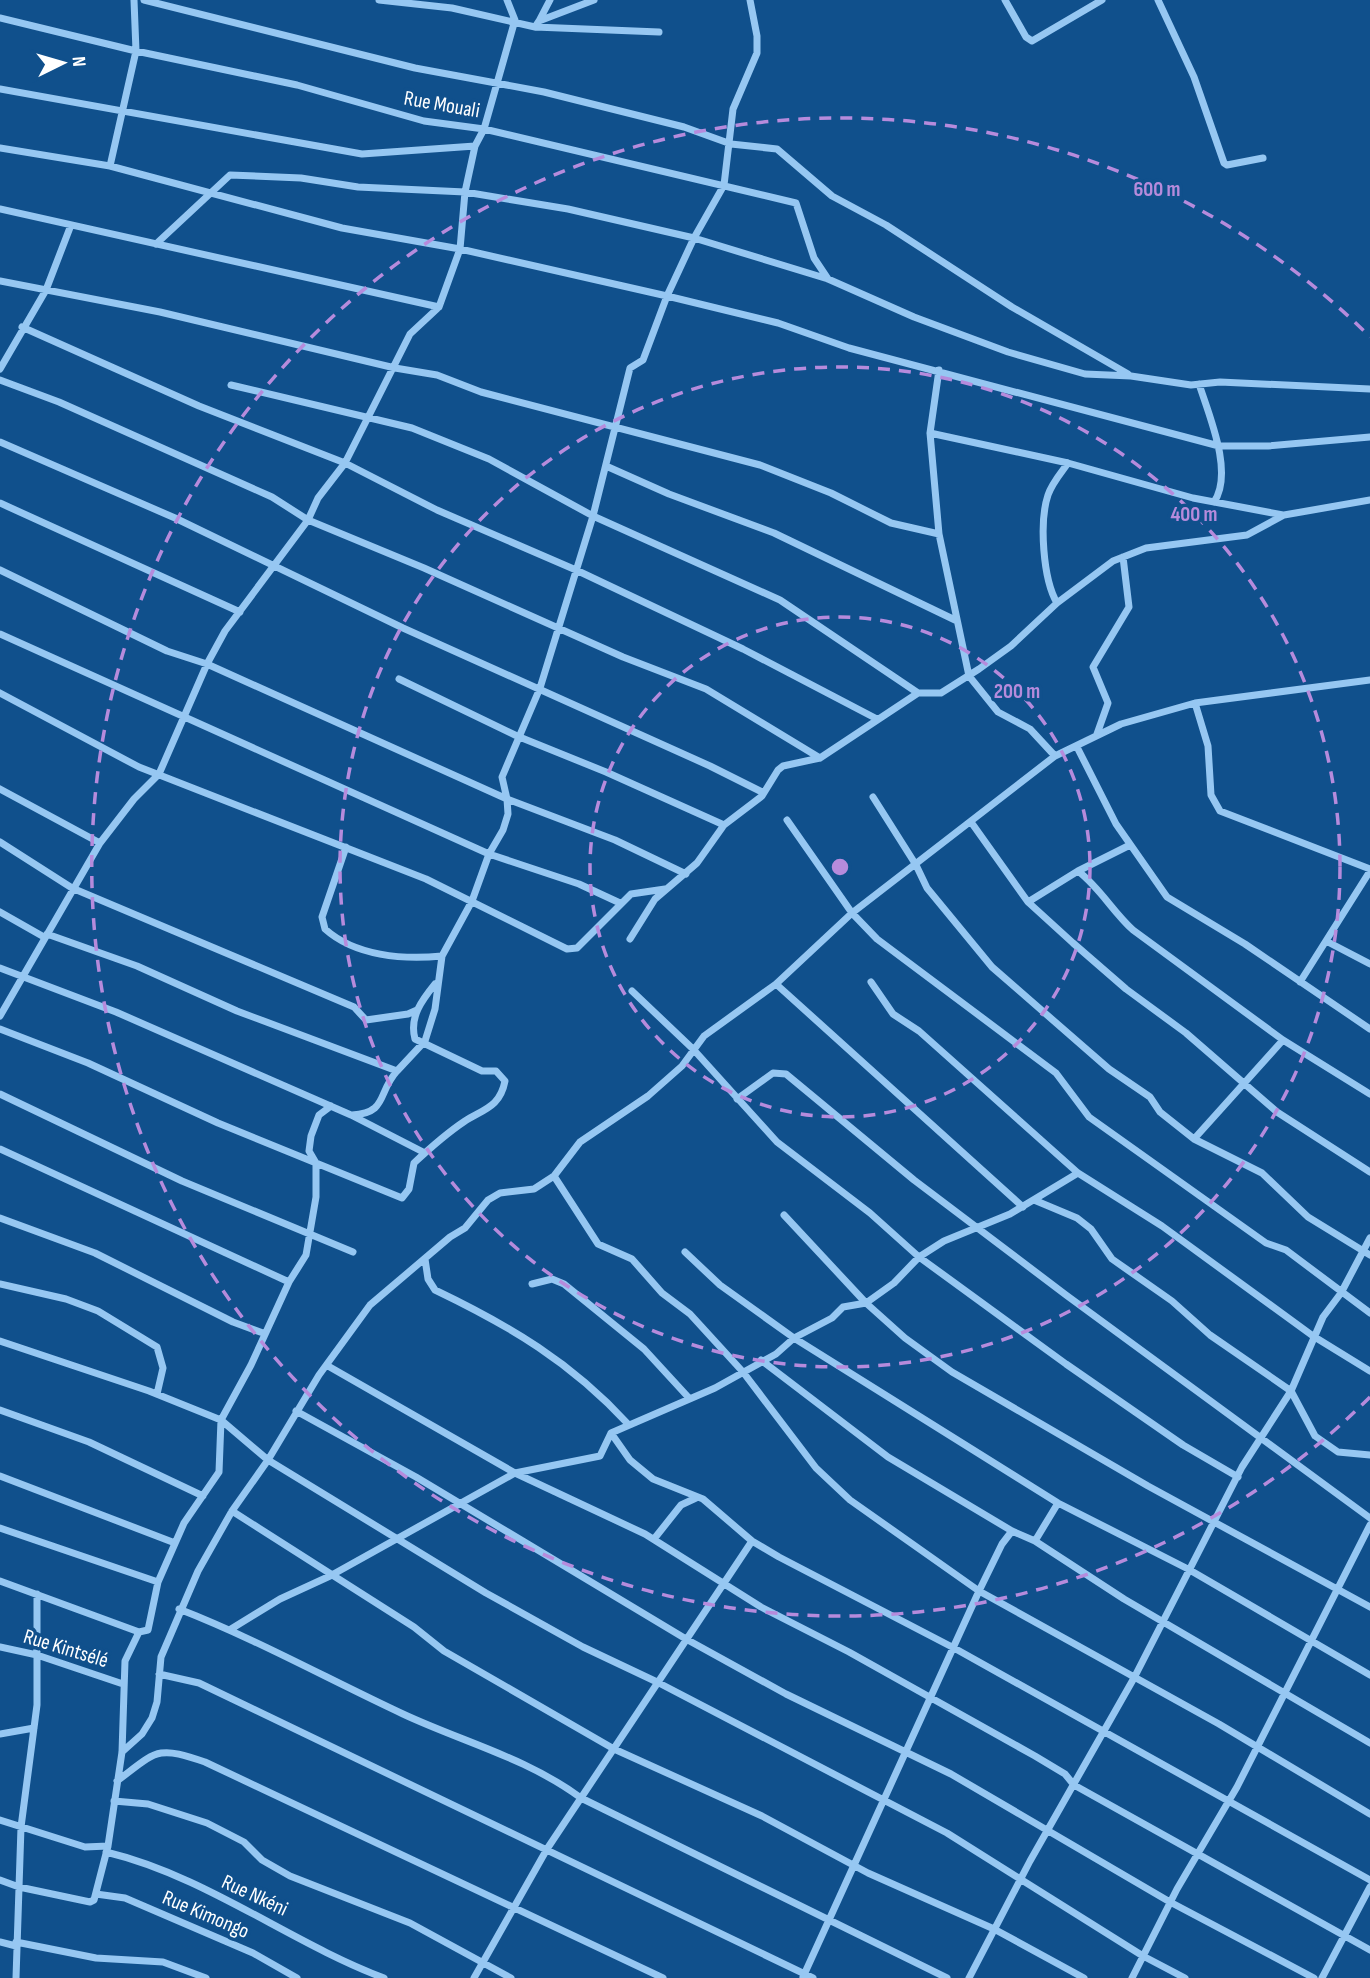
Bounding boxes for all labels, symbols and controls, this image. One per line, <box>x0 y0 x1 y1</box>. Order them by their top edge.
north arrow <box>28 28 98 98</box>
text: N <box>67 56 90 68</box>
street label: Rue Mouali <box>402 86 482 123</box>
text: 600 m <box>1133 177 1181 202</box>
text: 400 m <box>1171 502 1217 527</box>
text: 200 m <box>994 679 1040 704</box>
centre of rings <box>828 855 852 879</box>
street label: Rue Kintsélé <box>20 1624 111 1673</box>
street label: Rue Nkéni <box>218 1869 292 1922</box>
street label: Rue Kimongo <box>159 1885 253 1944</box>

